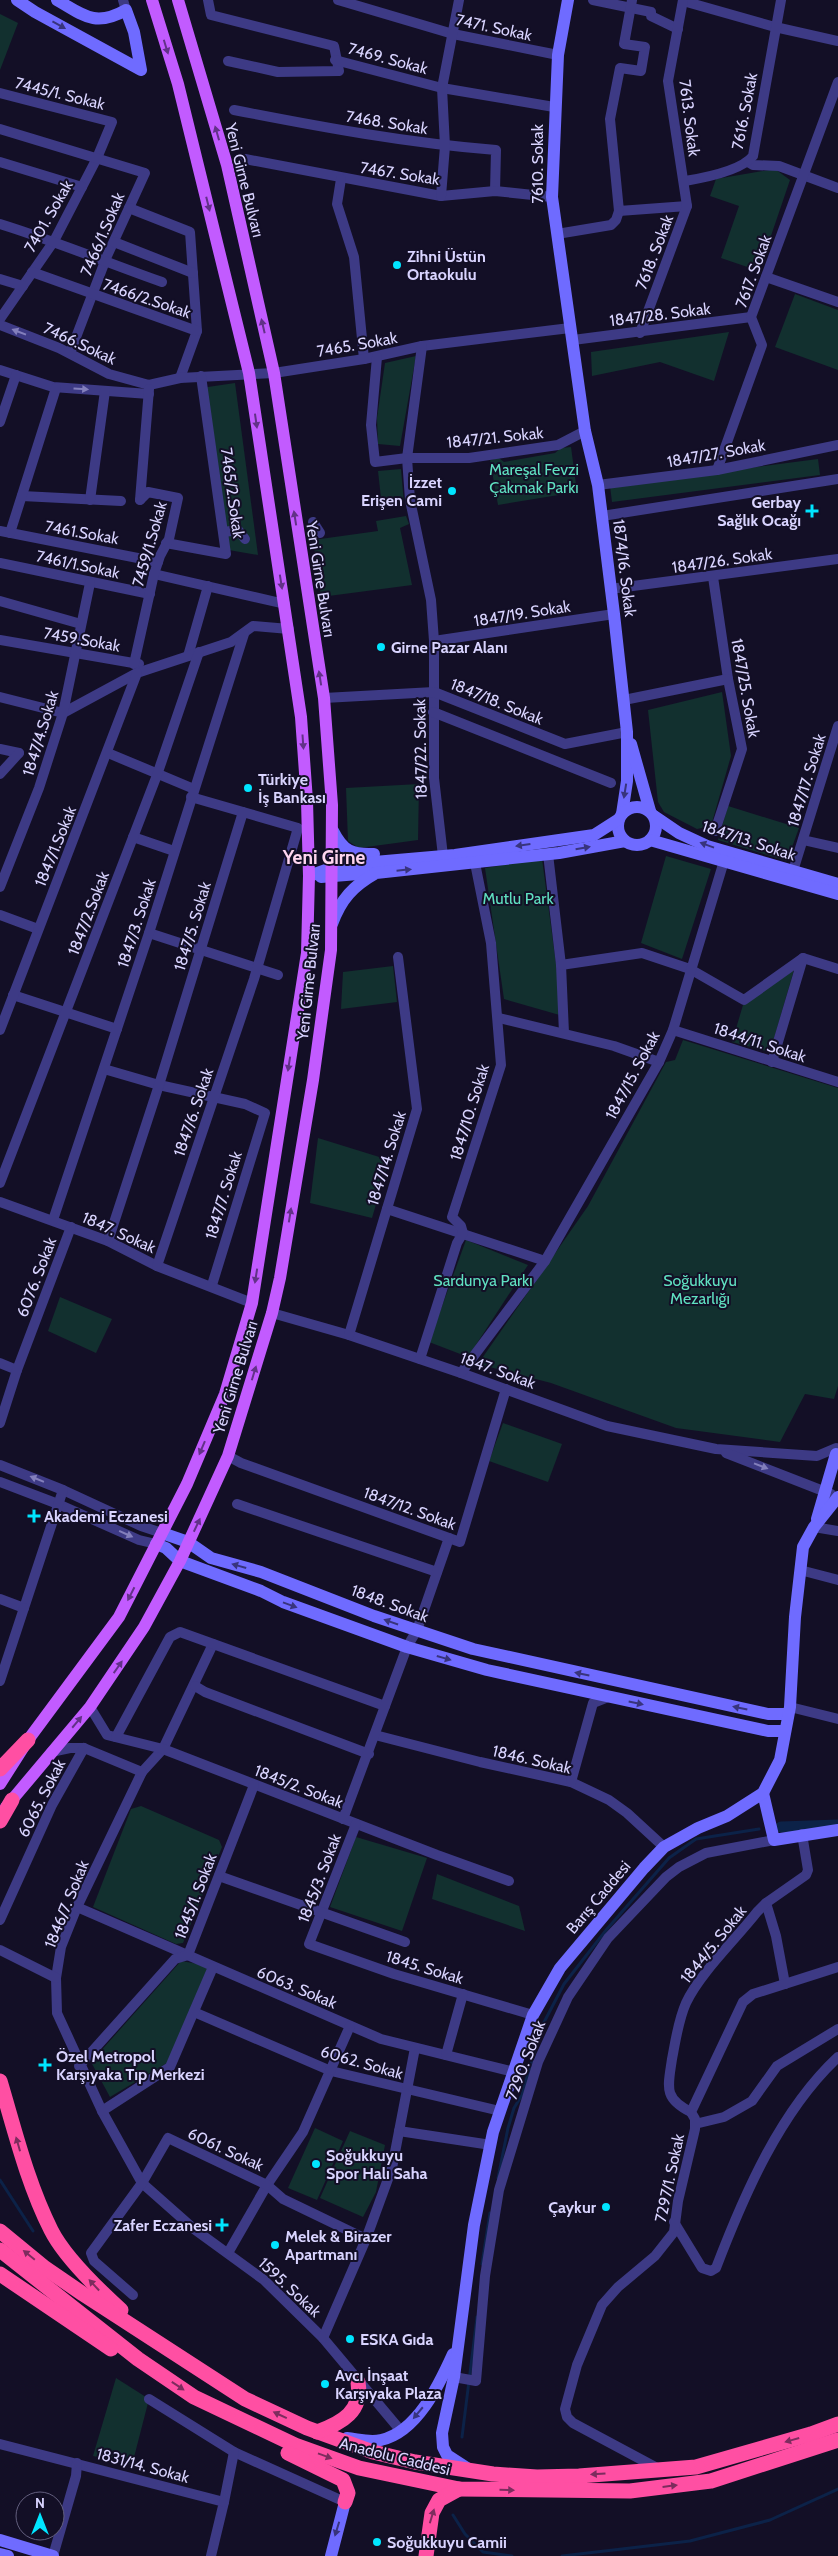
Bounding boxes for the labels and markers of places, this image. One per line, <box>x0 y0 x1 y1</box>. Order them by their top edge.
place label: Zihni Üstün Ortaokulu <box>407 247 486 284</box>
marker: Zihni Üstün Ortaokulu <box>391 259 403 271</box>
place label: İzzet Erişen Cami <box>361 473 442 510</box>
marker: İzzet Erişen Cami <box>446 485 458 497</box>
place label: Gerbay Sağlık Ocağı <box>717 493 801 530</box>
marker: Gerbay Sağlık Ocağı <box>805 504 819 518</box>
place label: Girne Pazar Alanı <box>391 638 508 657</box>
marker: Girne Pazar Alanı <box>375 641 387 653</box>
place label: Türkiye İş Bankası <box>258 770 326 807</box>
marker: Türkiye İş Bankası <box>242 782 254 794</box>
place label: Akademi Eczanesi <box>44 1507 168 1526</box>
marker: Akademi Eczanesi <box>28 1510 40 1522</box>
place label: Özel Metropol Karşıyaka Tıp Merkezi <box>56 2047 205 2084</box>
marker: Özel Metropol Karşıyaka Tıp Merkezi <box>38 2058 52 2072</box>
place label: Soğukkuyu Spor Halı Saha <box>326 2146 428 2183</box>
marker: Soğukkuyu Spor Halı Saha <box>310 2158 322 2170</box>
place label: Çaykur <box>548 2198 597 2217</box>
marker: Çaykur <box>600 2201 612 2213</box>
place label: Zafer Eczanesi <box>114 2216 212 2235</box>
marker: Zafer Eczanesi <box>216 2219 228 2231</box>
place label: Melek & Birazer Apartmanı <box>285 2227 392 2264</box>
marker: Melek & Birazer Apartmanı <box>269 2239 281 2251</box>
place label: ESKA Gıda <box>360 2330 433 2349</box>
marker: ESKA Gıda <box>344 2333 356 2345</box>
place label: Avcı İnşaat Karşıyaka Plaza <box>335 2366 442 2403</box>
marker: Avcı İnşaat Karşıyaka Plaza <box>319 2378 331 2390</box>
place label: Soğukkuyu Camii <box>387 2533 507 2552</box>
marker: Soğukkuyu Camii <box>371 2536 383 2548</box>

